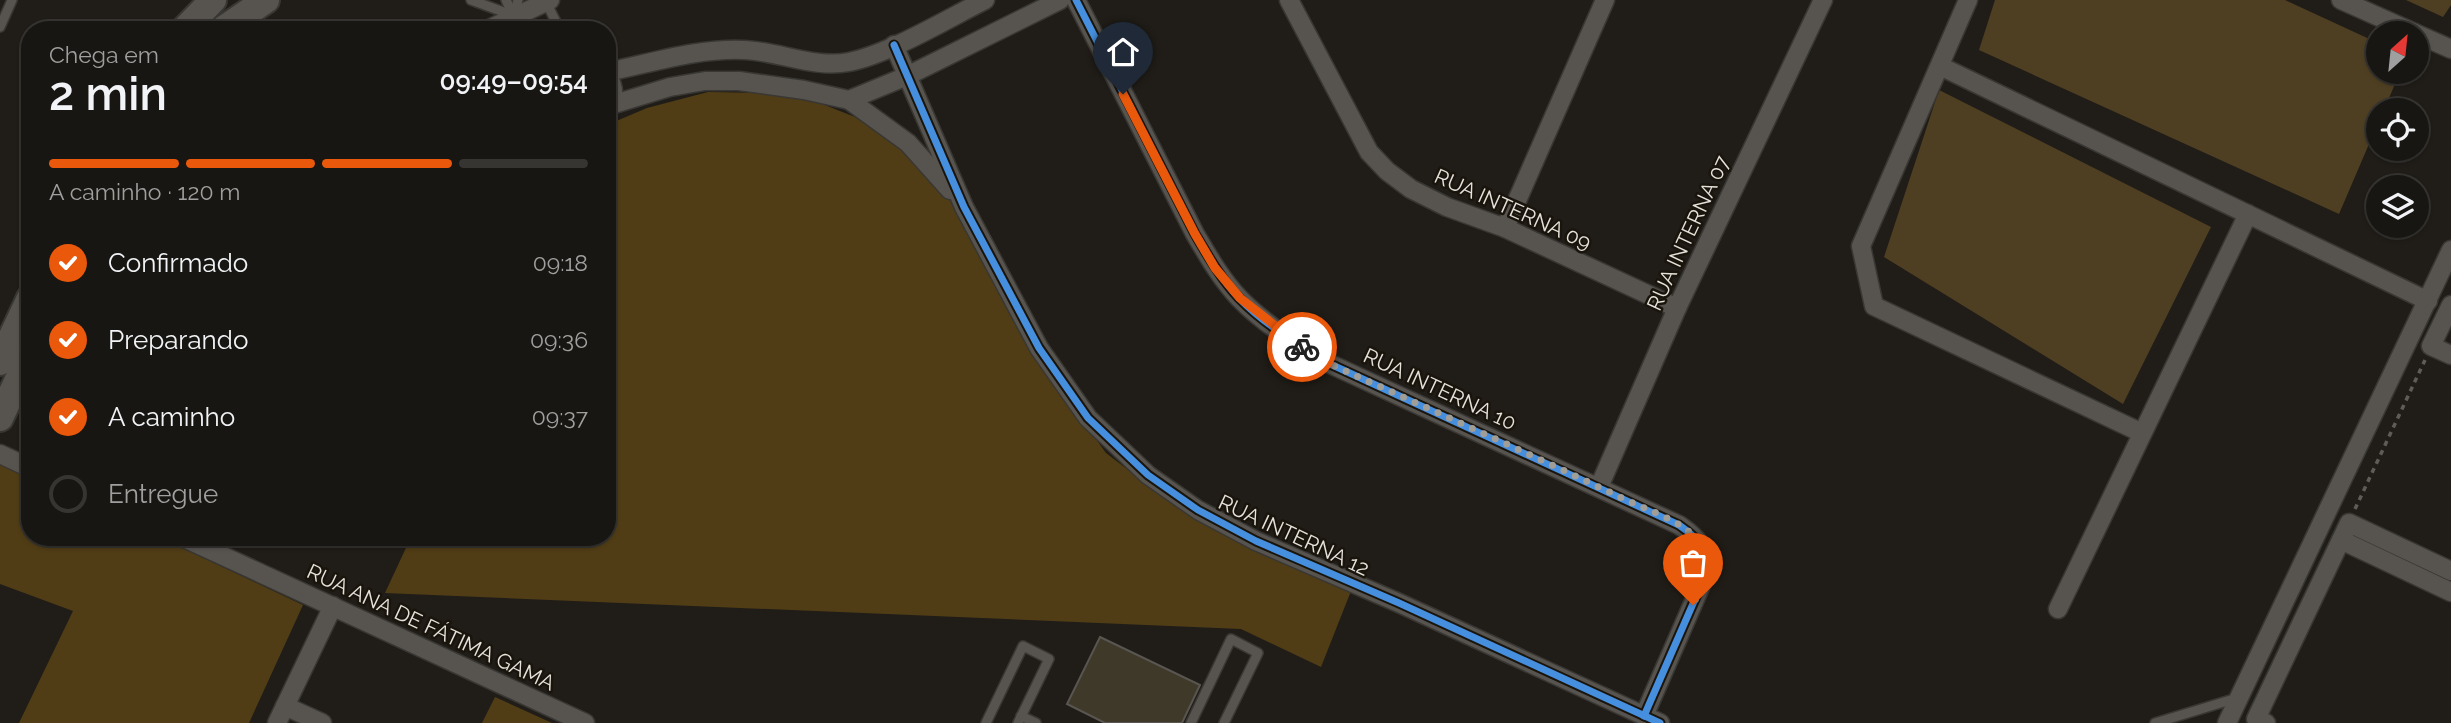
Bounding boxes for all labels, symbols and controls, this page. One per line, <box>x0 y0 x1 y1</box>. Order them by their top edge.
north arrow <box>2366 21 2429 84</box>
map controls <box>2366 21 2429 238</box>
pin <box>1093 22 1153 94</box>
icon: home <box>1104 33 1142 71</box>
text: Chega em <box>49 41 159 68</box>
text: 09:49–09:54 <box>439 66 588 96</box>
text: 2 min <box>49 67 167 121</box>
button: locate <box>2366 98 2429 161</box>
street label: RUA INTERNA 07 <box>1641 151 1735 314</box>
street label: RUA INTERNA 09 <box>1431 163 1595 255</box>
button: layers <box>2366 175 2429 238</box>
text: A caminho · 120 m <box>49 178 241 205</box>
icon: check <box>49 244 87 282</box>
text: Confirmado <box>108 248 248 278</box>
text: 09:18 <box>533 249 588 276</box>
courier <box>1267 312 1337 382</box>
icon: check <box>49 321 87 359</box>
text: Preparando <box>108 325 248 355</box>
text: 09:36 <box>530 326 588 353</box>
icon: bike <box>1283 328 1321 366</box>
street label: RUA INTERNA 10 <box>1360 343 1520 435</box>
icon: check <box>49 398 87 436</box>
text: A caminho <box>108 402 235 432</box>
text: 09:37 <box>532 403 588 430</box>
text: Entregue <box>108 479 218 509</box>
street label: RUA INTERNA 12 <box>1215 489 1373 581</box>
pin <box>1663 533 1723 605</box>
icon: bag <box>1674 544 1712 582</box>
street label: RUA ANA DE FÁTIMA GAMA <box>303 558 559 696</box>

